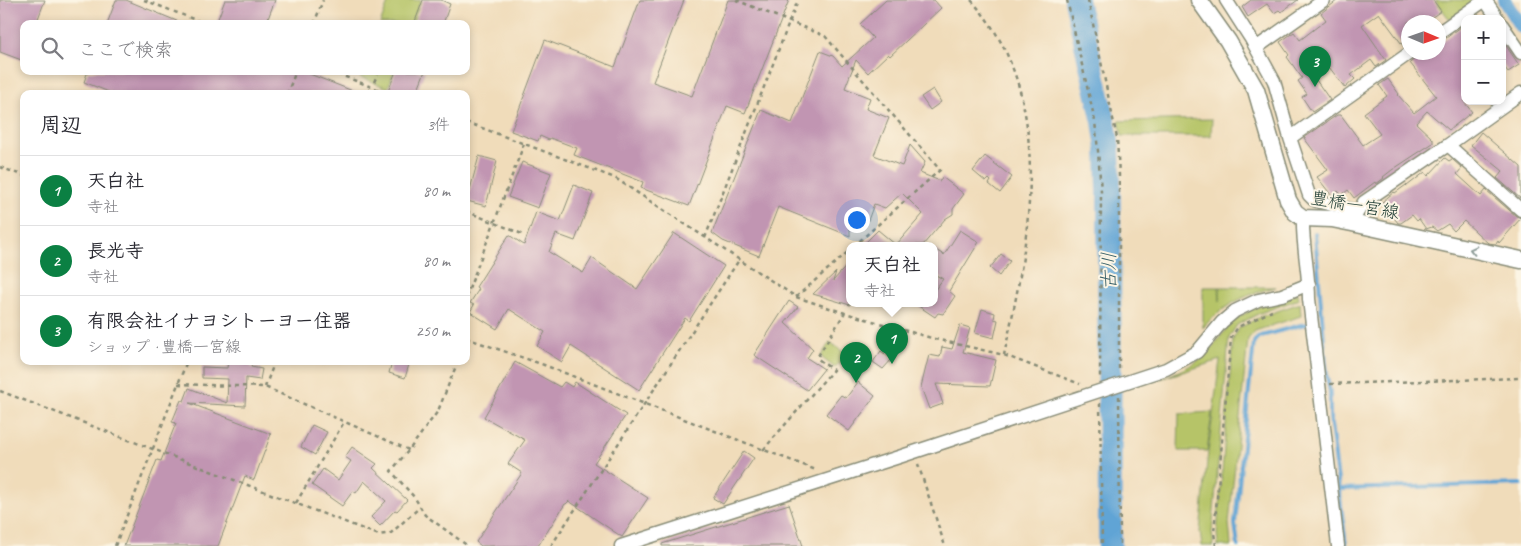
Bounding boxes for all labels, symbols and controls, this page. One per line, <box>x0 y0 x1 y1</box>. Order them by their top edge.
north arrow <box>1401 15 1446 60</box>
map controls <box>1461 15 1506 105</box>
button: + <box>1461 15 1506 60</box>
search box <box>20 20 470 75</box>
icon: search <box>38 34 66 62</box>
text: ここで検索 <box>78 38 173 62</box>
pin: 3 <box>1299 46 1331 87</box>
button: − <box>1461 60 1506 105</box>
text: 周辺 <box>40 112 82 138</box>
text: 3件 <box>427 115 450 135</box>
text: 天白社 <box>87 169 144 193</box>
text: 1 <box>52 181 60 201</box>
text: 80 m <box>423 181 450 201</box>
street label: 豊橋一宮線 <box>1309 186 1401 224</box>
text: 寺社 <box>87 197 119 217</box>
your location <box>844 207 870 233</box>
text: 長光寺 <box>87 239 144 263</box>
popup <box>846 242 938 307</box>
one-way arrow <box>1469 245 1478 256</box>
text: 2 <box>52 251 60 271</box>
text: 80 m <box>423 251 450 271</box>
water label: 古川 <box>1097 252 1121 290</box>
text: 天白社 <box>863 253 921 277</box>
text: 寺社 <box>87 267 119 287</box>
text: 寺社 <box>863 281 896 301</box>
text: 有限会社イナヨシトーヨー住器 <box>87 309 351 333</box>
text: 3 <box>52 321 60 341</box>
text: 250 m <box>416 321 450 341</box>
pin: 1 <box>876 323 908 364</box>
text: ショップ · 豊橋一宮線 <box>87 337 241 357</box>
pin: 2 <box>840 342 872 383</box>

